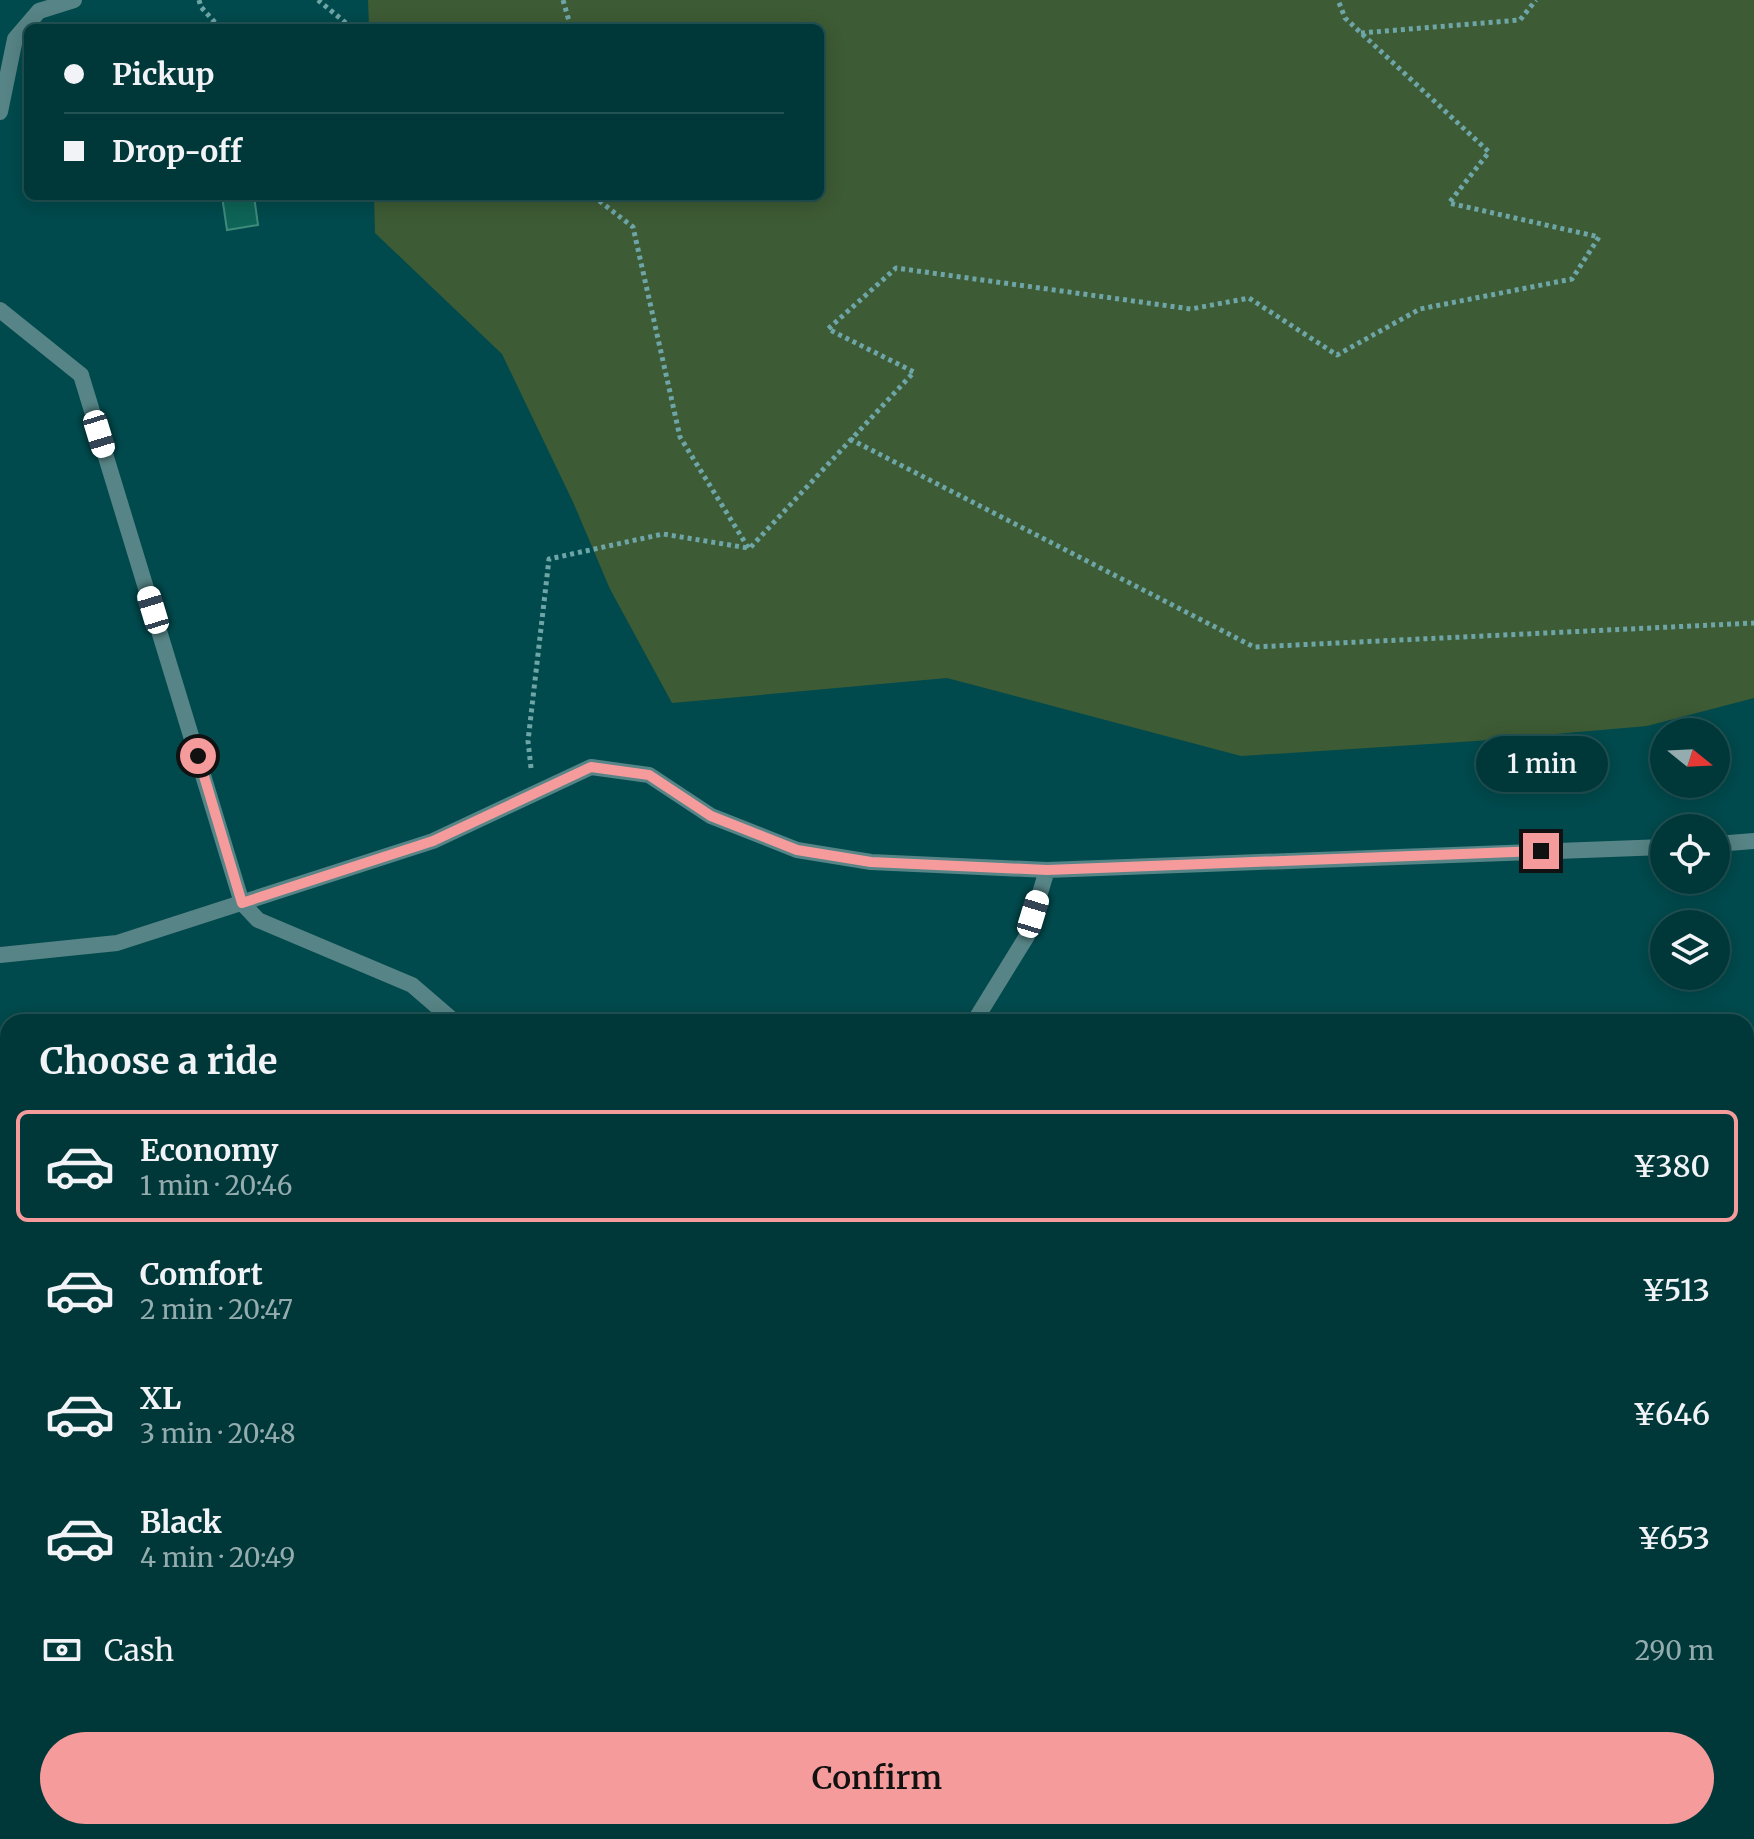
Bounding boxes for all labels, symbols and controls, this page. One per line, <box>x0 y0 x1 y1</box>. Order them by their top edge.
text: Pickup <box>112 55 214 93</box>
text: Drop-off <box>112 132 242 170</box>
car <box>81 408 117 460</box>
car <box>135 584 171 636</box>
north arrow <box>1650 718 1730 798</box>
map controls <box>1650 718 1730 990</box>
callout: 1 min <box>1475 735 1607 791</box>
route start <box>180 738 216 774</box>
text: 1 min <box>1507 747 1577 780</box>
button: locate <box>1650 814 1730 894</box>
route end <box>1523 833 1559 869</box>
car <box>1015 888 1051 940</box>
button: layers <box>1650 910 1730 990</box>
text: Choose a ride <box>40 1039 277 1084</box>
icon: car <box>44 1130 116 1202</box>
text: Economy <box>140 1131 278 1169</box>
text: ¥380 <box>1633 1147 1710 1185</box>
text: 1 min · 20:46 <box>140 1169 292 1202</box>
icon: car <box>44 1254 116 1326</box>
text: Comfort <box>140 1255 263 1293</box>
text: ¥513 <box>1642 1271 1710 1309</box>
text: 2 min · 20:47 <box>140 1293 293 1326</box>
icon: car <box>44 1378 116 1450</box>
text: XL <box>140 1379 181 1417</box>
text: ¥646 <box>1633 1395 1710 1433</box>
text: 3 min · 20:48 <box>140 1417 295 1450</box>
icon: car <box>44 1502 116 1574</box>
text: Black <box>140 1503 222 1541</box>
text: ¥653 <box>1637 1519 1710 1557</box>
text: 4 min · 20:49 <box>140 1541 295 1574</box>
icon: cash <box>40 1628 84 1672</box>
text: Cash <box>104 1631 174 1669</box>
text: 290 m <box>1635 1634 1714 1667</box>
button: Confirm <box>40 1732 1714 1824</box>

